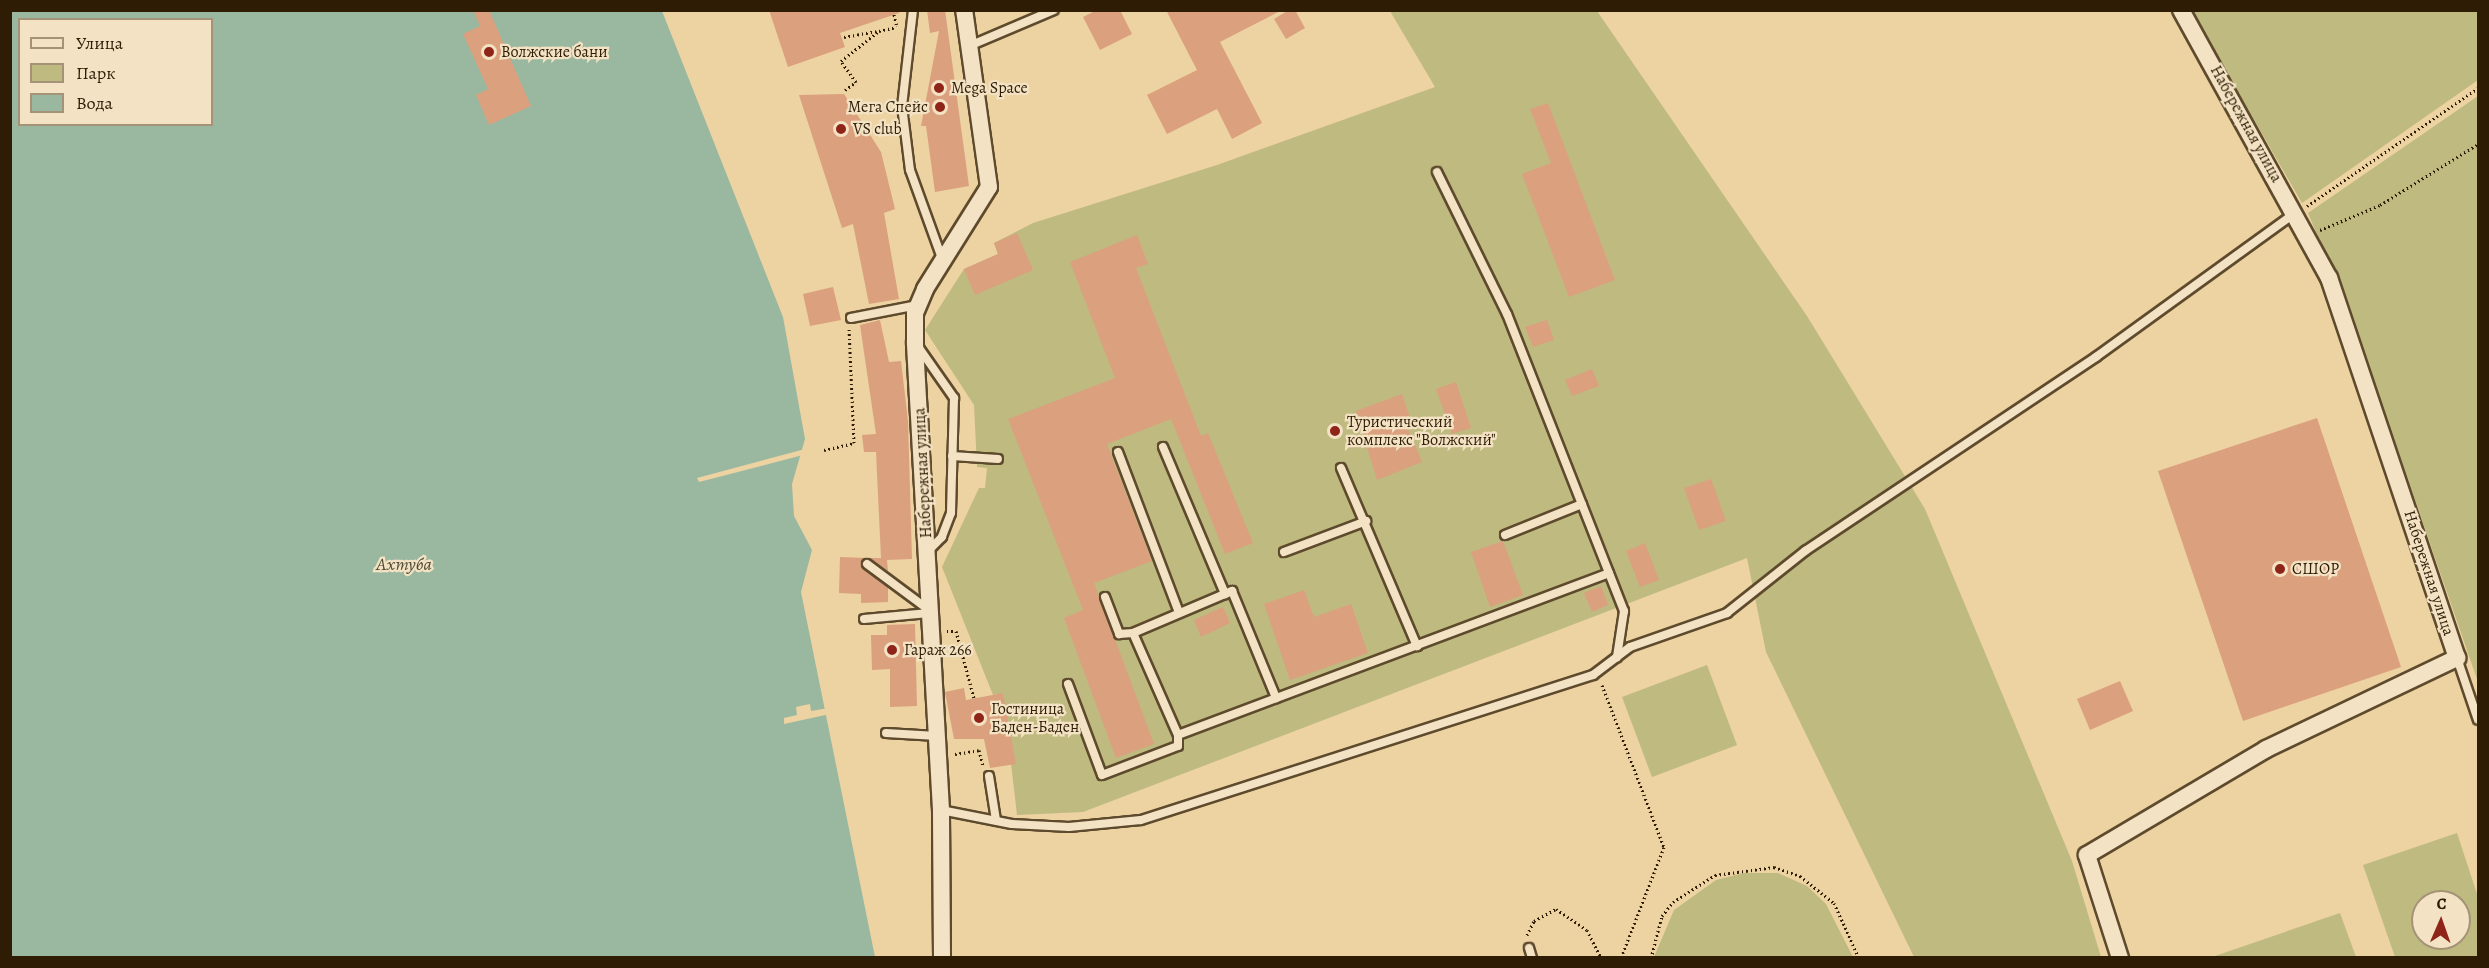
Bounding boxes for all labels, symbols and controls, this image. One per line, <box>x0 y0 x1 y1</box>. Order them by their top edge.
legend <box>18 18 213 126</box>
text: Улица <box>76 31 123 55</box>
place label: Волжские бани <box>501 42 608 62</box>
marker: Волжские бани <box>482 45 496 59</box>
text: Парк <box>76 61 116 85</box>
street label: Набережная улица <box>2206 62 2286 186</box>
place label: Mega Space <box>951 78 1028 98</box>
marker: Mega Space <box>932 81 946 95</box>
text: Вода <box>76 91 113 115</box>
place label: Мега Спейс <box>848 97 928 117</box>
marker: Мега Спейс <box>933 100 947 114</box>
place label: VS club <box>853 119 902 139</box>
marker: VS club <box>834 122 848 136</box>
street label: Набережная улица <box>910 407 936 539</box>
place label: Туристический комплекс "Волжский" <box>1347 412 1496 450</box>
marker: Туристический комплекс "Волжский" <box>1328 424 1342 438</box>
street label: Набережная улица <box>2400 508 2458 638</box>
water label: Ахтуба <box>376 553 432 575</box>
place label: СШОР <box>2292 559 2339 579</box>
marker: СШОР <box>2273 562 2287 576</box>
place label: Гараж 266 <box>904 640 972 660</box>
marker: Гараж 266 <box>885 643 899 657</box>
place label: Гостиница Баден-Баден <box>991 699 1079 737</box>
marker: Гостиница Баден-Баден <box>972 711 986 725</box>
north arrow <box>2411 890 2471 950</box>
text: С <box>2436 893 2447 915</box>

